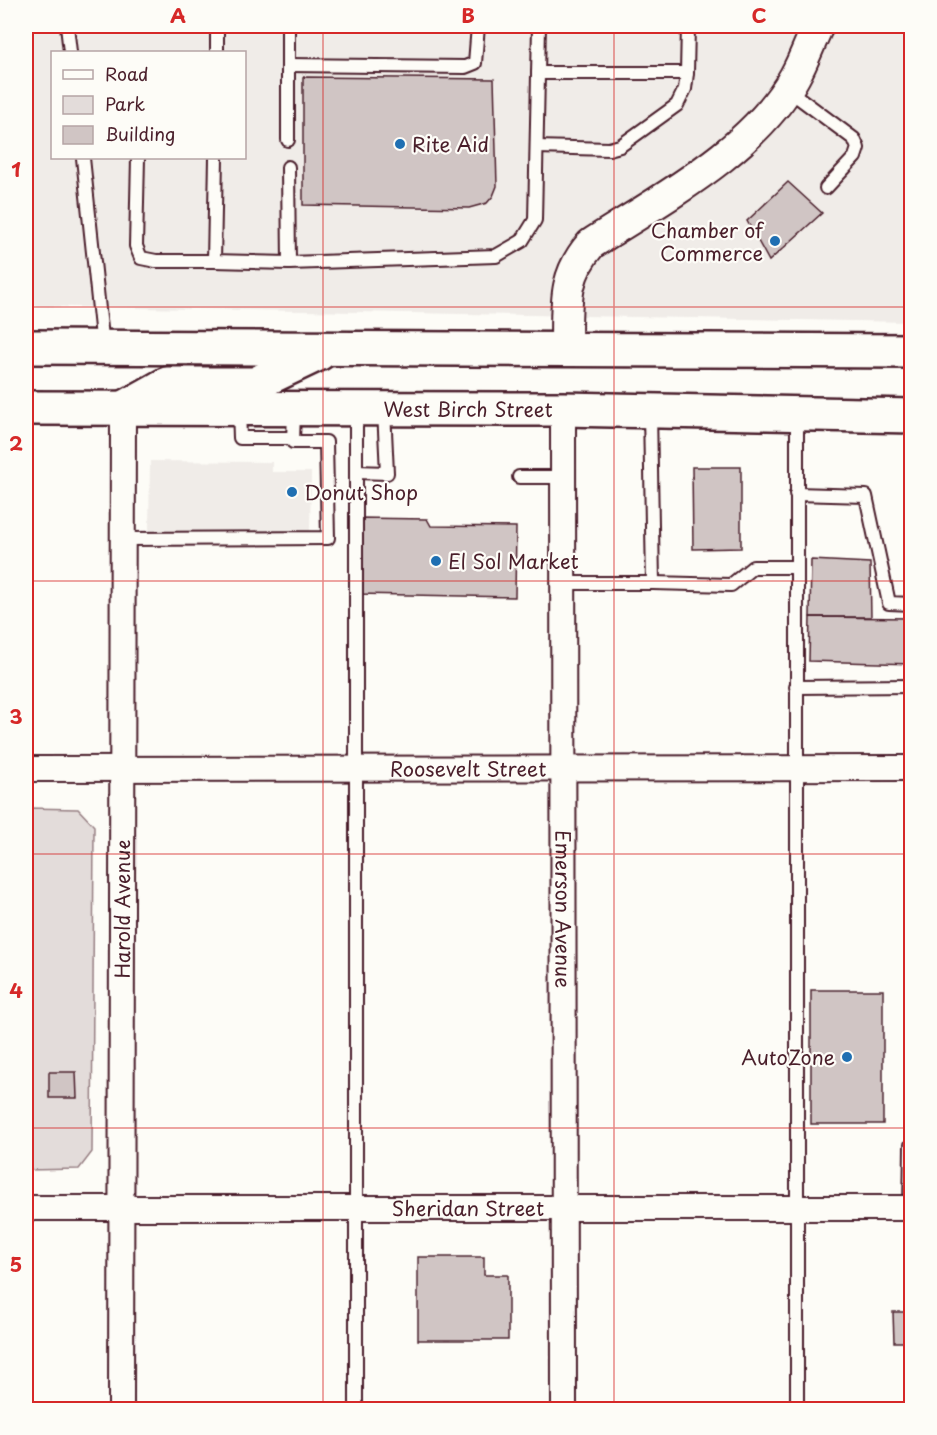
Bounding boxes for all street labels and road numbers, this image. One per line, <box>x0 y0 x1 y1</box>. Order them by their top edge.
street label: West Birch Street <box>383 394 553 424</box>
street label: Roosevelt Street <box>390 753 546 784</box>
street label: Emerson Avenue <box>548 830 579 988</box>
street label: Harold Avenue <box>107 839 137 979</box>
street label: Sheridan Street <box>392 1193 544 1223</box>

